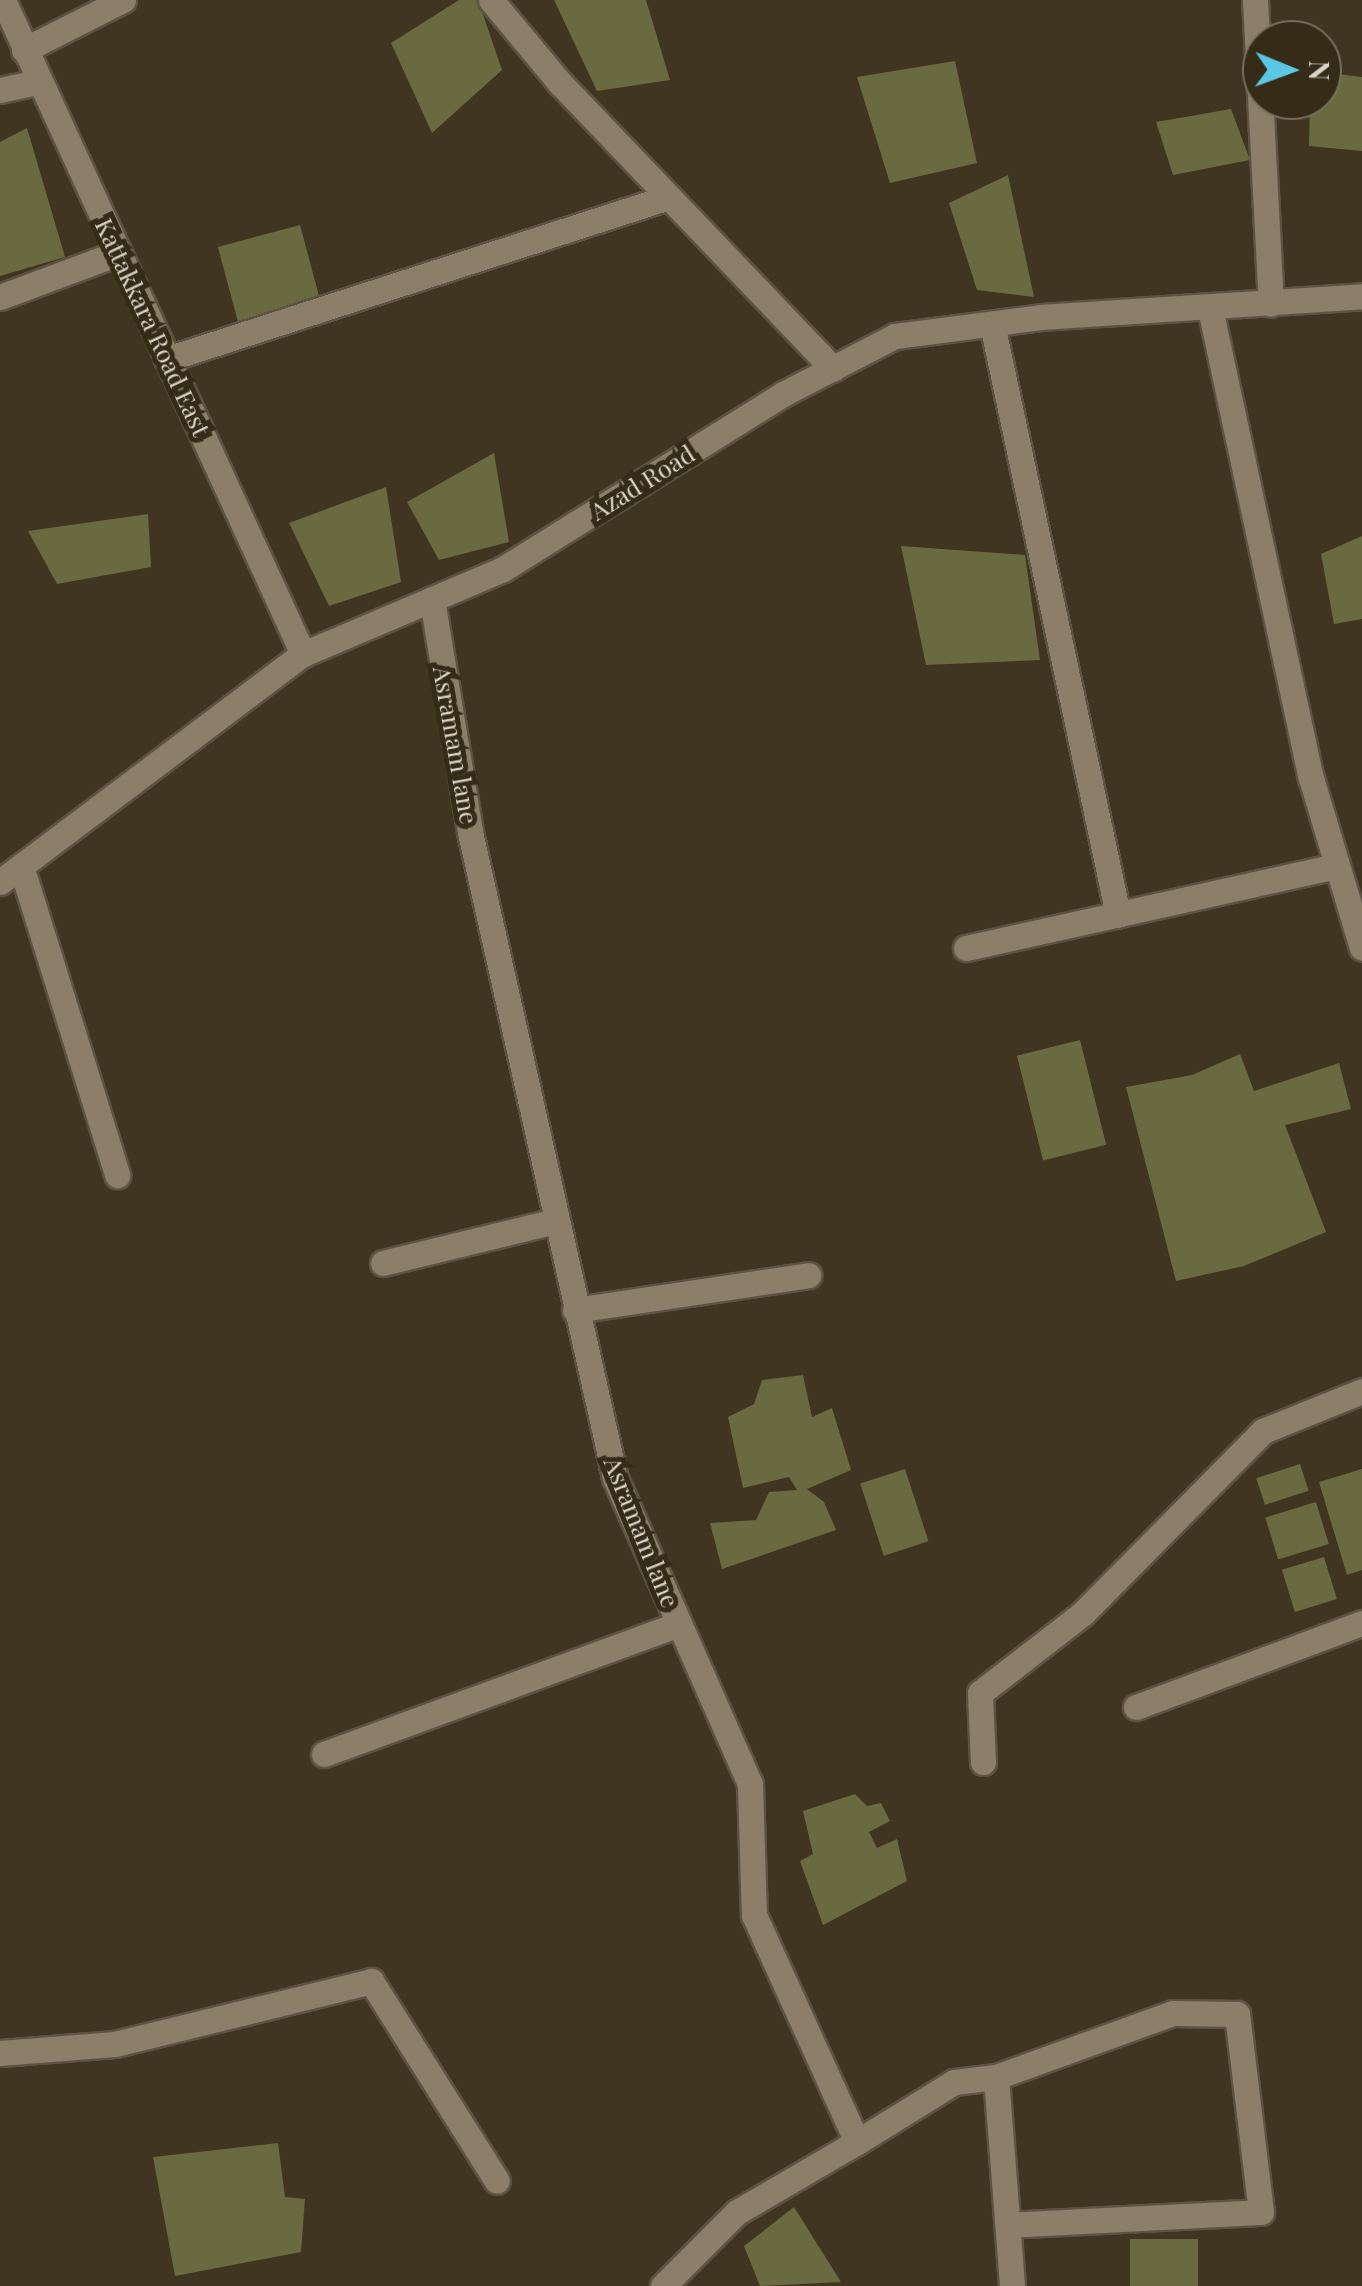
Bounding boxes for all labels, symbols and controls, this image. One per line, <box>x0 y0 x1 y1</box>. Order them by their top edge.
north arrow <box>1242 20 1342 120</box>
text: N <box>1302 60 1339 81</box>
street label: Kattakkara Road East <box>89 213 217 441</box>
street label: Azad Road <box>584 438 700 526</box>
street label: Asramam lane <box>427 663 485 827</box>
street label: Asramam lane <box>598 1452 686 1612</box>

